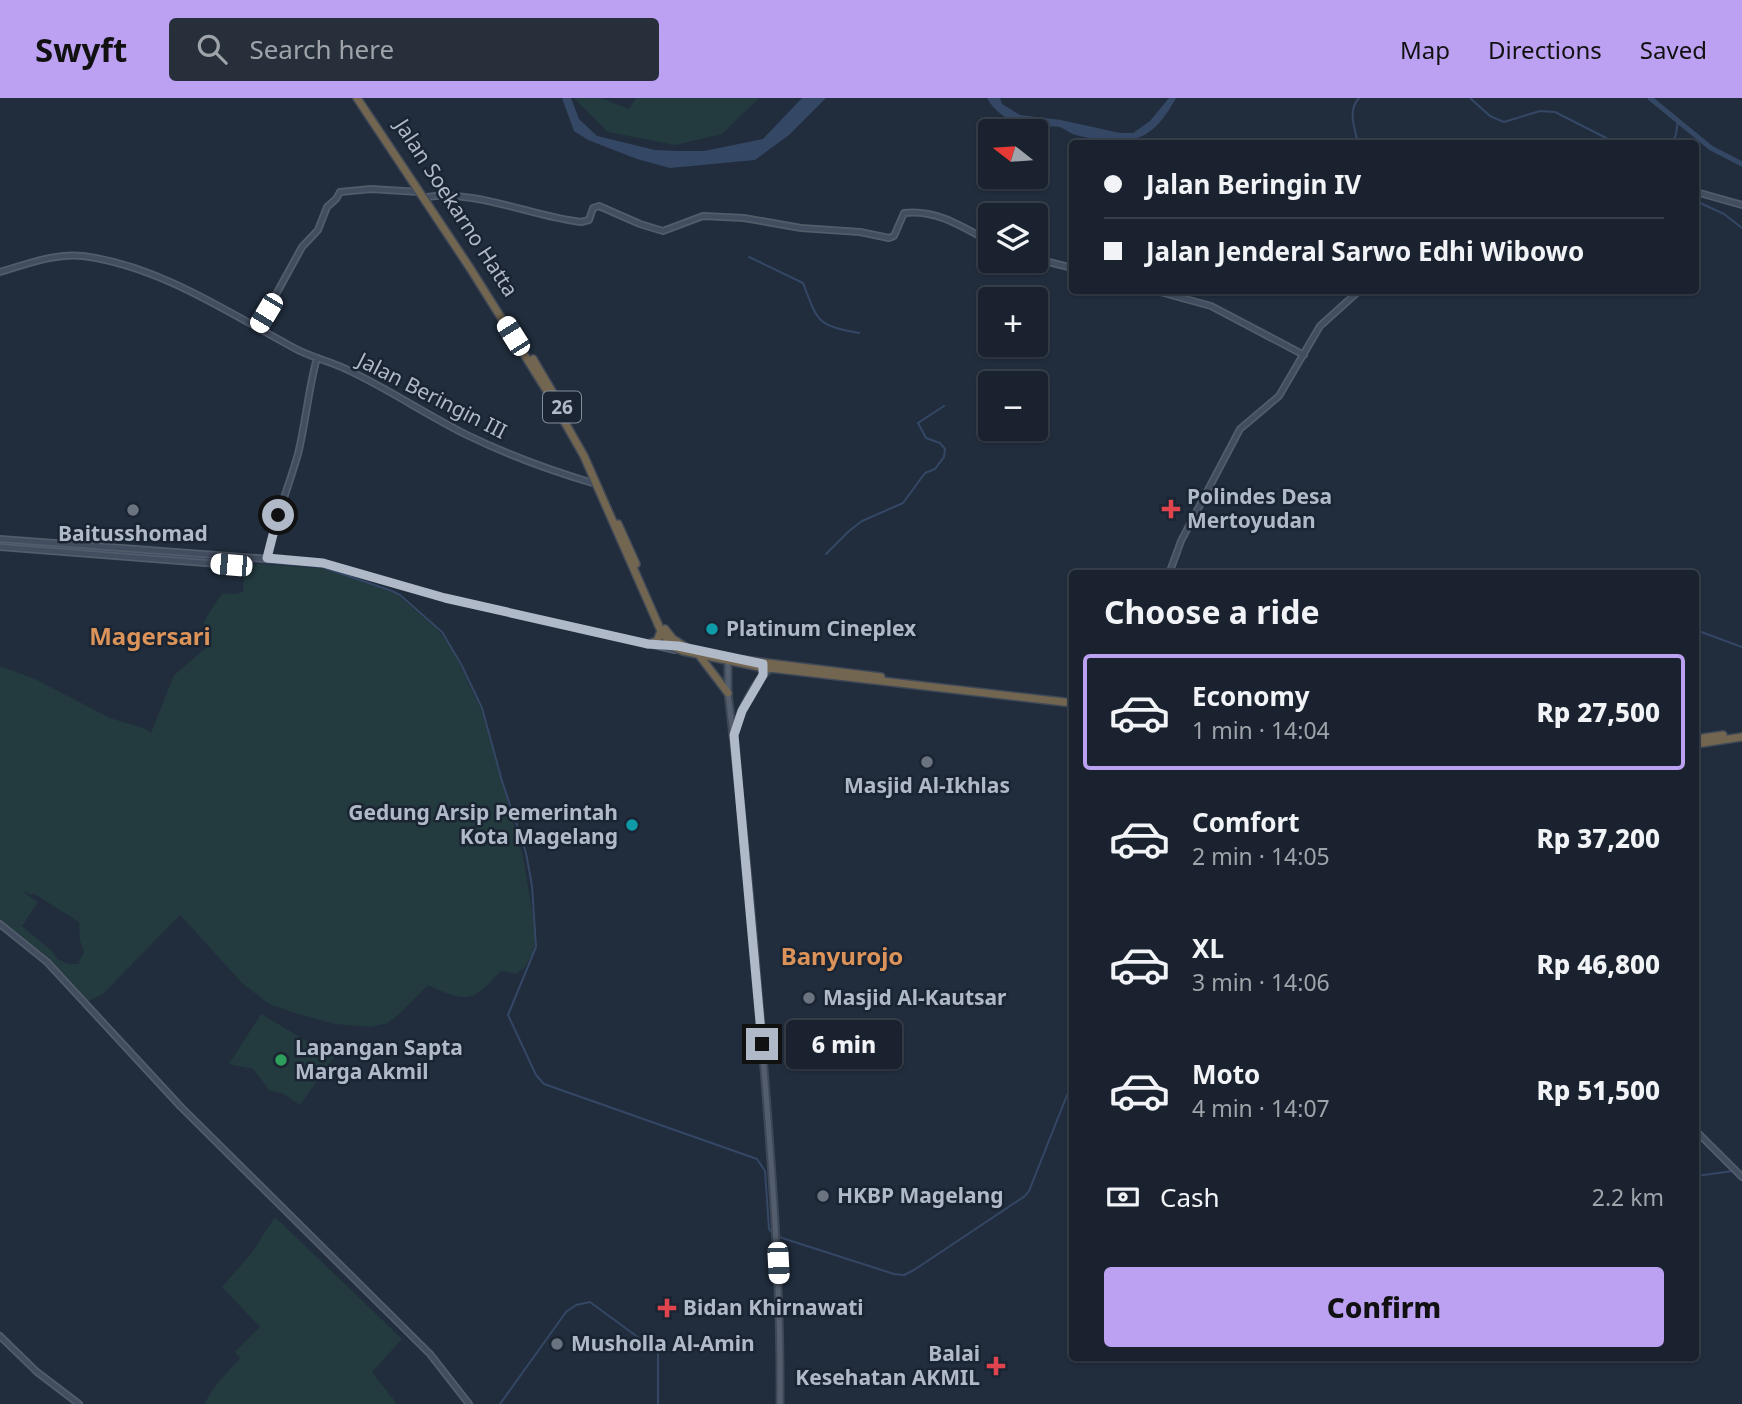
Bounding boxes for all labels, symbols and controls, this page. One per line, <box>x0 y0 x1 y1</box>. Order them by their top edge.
search box <box>169 18 659 81</box>
text: Swyft <box>35 27 127 72</box>
icon: search <box>193 30 231 68</box>
text: Search here <box>249 31 394 67</box>
text: Map <box>1400 33 1450 66</box>
text: Directions <box>1488 33 1602 66</box>
text: Saved <box>1640 33 1707 66</box>
street label: Jalan Soekarno Hatta <box>388 112 525 302</box>
north arrow <box>978 119 1048 189</box>
map controls <box>978 119 1048 441</box>
text: Jalan Beringin IV <box>1146 166 1361 202</box>
button: layers <box>978 203 1048 273</box>
text: Jalan Jenderal Sarwo Edhi Wibowo <box>1146 233 1584 269</box>
button: + <box>978 287 1048 357</box>
car <box>247 290 286 336</box>
car <box>493 313 534 359</box>
street label: Jalan Beringin III <box>351 345 512 445</box>
button: − <box>978 371 1048 441</box>
road number: 26 <box>543 392 581 422</box>
place label: Polindes Desa Mertoyudan <box>1187 482 1332 534</box>
route start <box>262 499 294 531</box>
marker: Polindes Desa Mertoyudan <box>1161 499 1181 519</box>
marker: Baitusshomad <box>125 502 141 518</box>
place label: Baitusshomad <box>58 519 208 547</box>
car <box>210 553 253 577</box>
text: Choose a ride <box>1104 590 1320 633</box>
place label: Platinum Cineplex <box>726 614 917 642</box>
district label: Magersari <box>89 619 211 652</box>
marker: Platinum Cineplex <box>704 621 720 637</box>
text: Economy <box>1192 678 1310 714</box>
icon: car <box>1108 681 1171 744</box>
text: Rp 27,500 <box>1537 694 1660 730</box>
text: 1 min · 14:04 <box>1192 714 1330 746</box>
marker: Masjid Al-Ikhlas <box>919 754 935 770</box>
place label: Masjid Al-Ikhlas <box>844 771 1010 799</box>
place label: Gedung Arsip Pemerintah Kota Magelang <box>348 798 618 850</box>
text: Comfort <box>1192 804 1300 840</box>
icon: car <box>1108 807 1171 870</box>
marker: Gedung Arsip Pemerintah Kota Magelang <box>624 817 640 833</box>
text: Rp 37,200 <box>1537 820 1660 856</box>
text: 2 min · 14:05 <box>1192 840 1330 872</box>
text: XL <box>1192 930 1224 966</box>
icon: car <box>1108 933 1171 996</box>
district label: Banyurojo <box>781 939 903 972</box>
text: Rp 46,800 <box>1537 946 1660 982</box>
text: 3 min · 14:06 <box>1192 966 1330 998</box>
place label: Masjid Al-Kautsar <box>823 983 1007 1011</box>
marker: Masjid Al-Kautsar <box>801 990 817 1006</box>
callout: 6 min <box>786 1020 902 1068</box>
route end <box>746 1028 778 1060</box>
text: 6 min <box>812 1028 876 1060</box>
place label: Lapangan Sapta Marga Akmil <box>295 1033 463 1085</box>
marker: Lapangan Sapta Marga Akmil <box>273 1052 289 1068</box>
text: Moto <box>1192 1056 1260 1092</box>
icon: car <box>1108 1059 1171 1122</box>
text: Rp 51,500 <box>1537 1072 1660 1108</box>
text: 4 min · 14:07 <box>1192 1092 1330 1124</box>
icon: cash <box>1104 1178 1142 1216</box>
text: Cash <box>1160 1179 1220 1215</box>
place label: HKBP Magelang <box>837 1181 1003 1209</box>
text: 2.2 km <box>1592 1181 1664 1213</box>
marker: HKBP Magelang <box>815 1188 831 1204</box>
car <box>767 1241 790 1285</box>
button: Confirm <box>1104 1267 1664 1347</box>
place label: Bidan Khirnawati <box>683 1293 864 1321</box>
marker: Bidan Khirnawati <box>657 1298 677 1318</box>
place label: Musholla Al-Amin <box>571 1329 755 1357</box>
marker: Musholla Al-Amin <box>549 1336 565 1352</box>
place label: Balai Kesehatan AKMIL <box>795 1339 980 1391</box>
marker: Balai Kesehatan AKMIL <box>986 1356 1006 1376</box>

